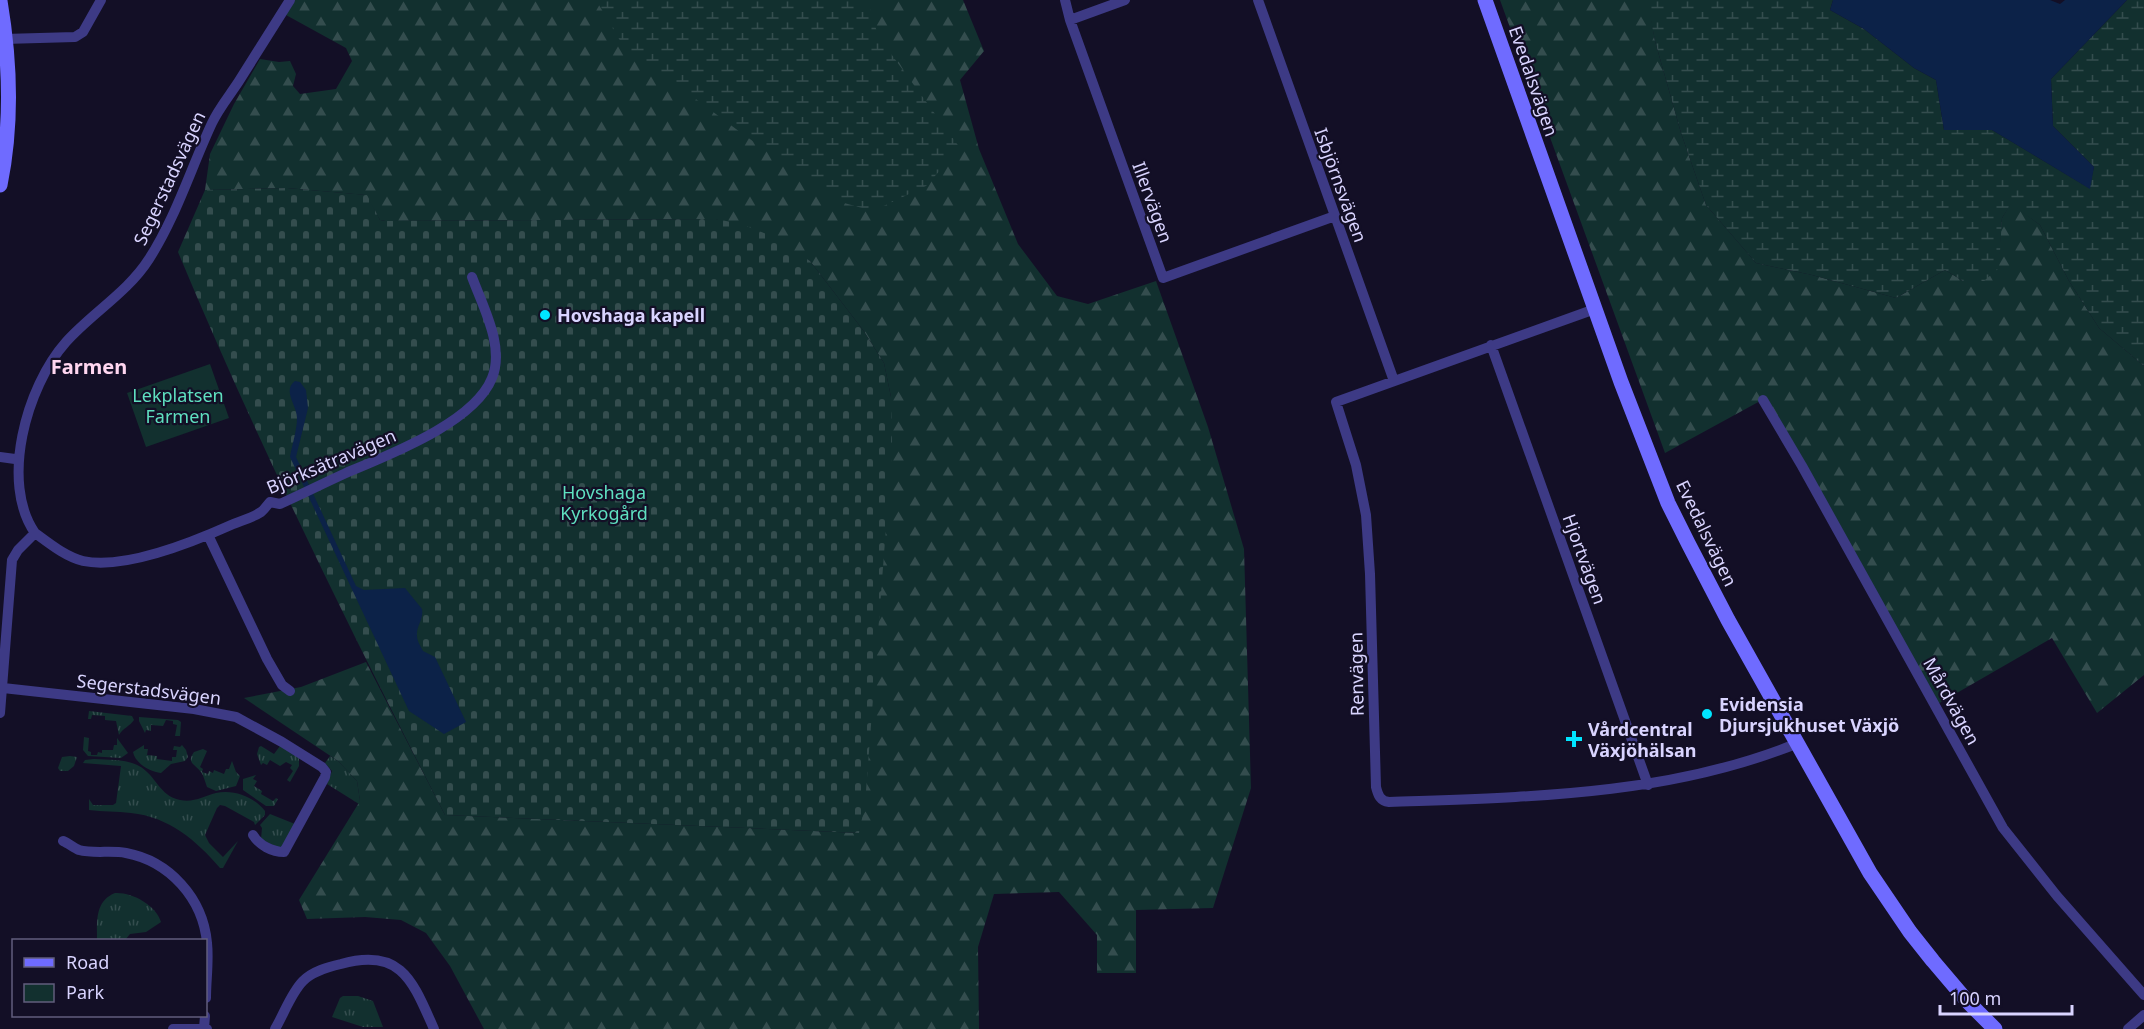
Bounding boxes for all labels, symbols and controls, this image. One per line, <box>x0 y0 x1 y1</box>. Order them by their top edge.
street label: Evedalsvägen <box>1504 23 1564 139</box>
street label: Segerstadsvägen <box>127 107 211 249</box>
street label: Isbjörnsvägen <box>1309 124 1373 246</box>
street label: Illervägen <box>1127 158 1179 246</box>
place label: Hovshaga kapell <box>557 303 705 327</box>
marker: Hovshaga kapell <box>538 308 552 322</box>
district label: Farmen <box>51 353 127 380</box>
park label: Lekplatsen Farmen <box>132 383 224 428</box>
street label: Björksätravägen <box>263 423 399 499</box>
street label: Evedalsvägen <box>1671 476 1743 590</box>
park label: Hovshaga Kyrkogård <box>560 480 648 525</box>
street label: Hjortvägen <box>1558 511 1612 607</box>
street label: Renvägen <box>1343 632 1369 716</box>
street label: Mårdvägen <box>1918 653 1986 749</box>
street label: Segerstadsvägen <box>75 668 223 710</box>
place label: Evidensia Djursjukhuset Växjö <box>1719 692 1899 737</box>
marker: Evidensia Djursjukhuset Växjö <box>1700 707 1714 721</box>
place label: Vårdcentral Växjöhälsan <box>1588 717 1697 762</box>
marker: Vårdcentral Växjöhälsan <box>1565 730 1583 748</box>
legend <box>12 939 207 1017</box>
text: Road <box>66 950 109 974</box>
scale bar <box>1940 978 2072 1016</box>
text: Park <box>66 980 104 1004</box>
text: 100 m <box>1949 986 2001 1010</box>

